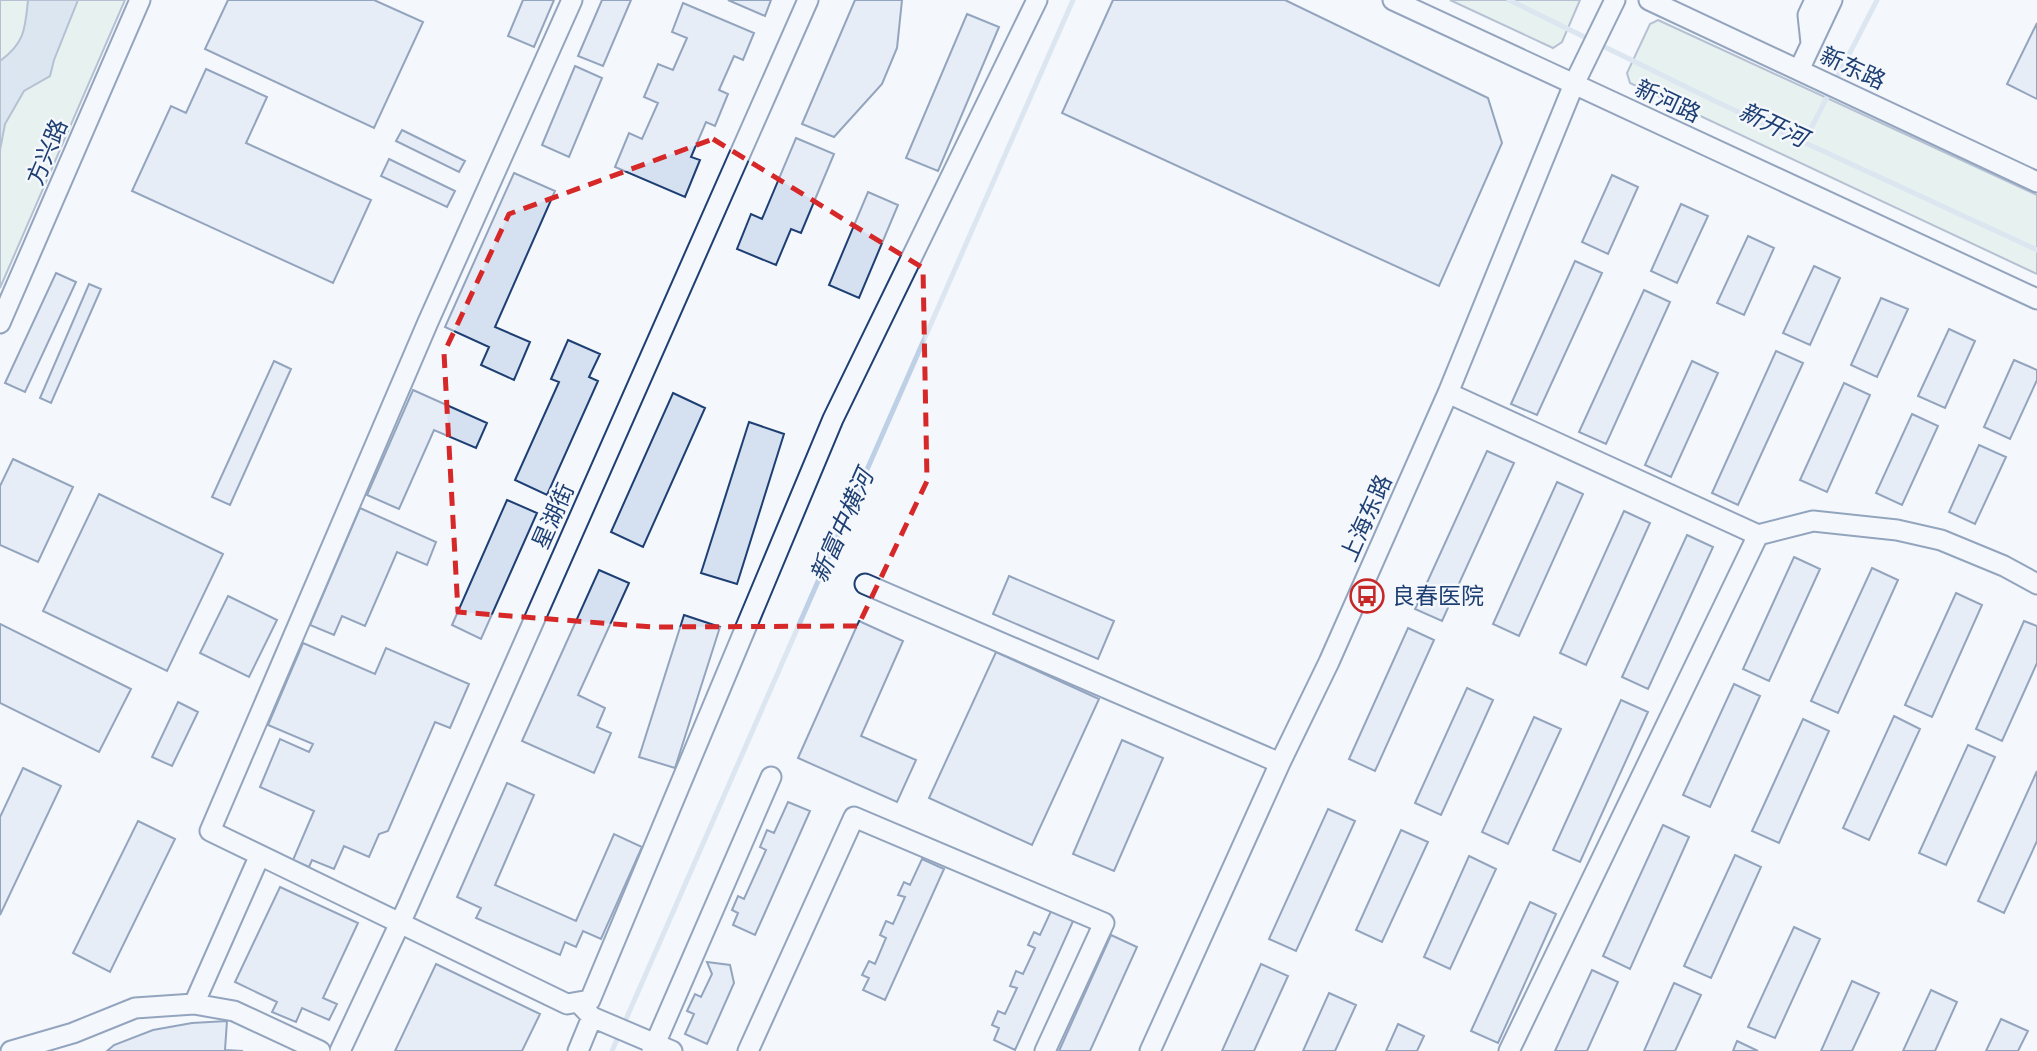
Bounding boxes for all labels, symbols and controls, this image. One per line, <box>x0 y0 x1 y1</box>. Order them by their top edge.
street label: 新东路 <box>1816 41 1890 95</box>
street label: 新河路 <box>1631 74 1705 128</box>
water label: 新开河 <box>1734 97 1815 155</box>
street label: 方兴路 <box>21 115 73 189</box>
water label: 新富中横河 <box>805 462 881 587</box>
street label: 上海东路 <box>1335 470 1397 566</box>
street label: 星湖街 <box>526 479 580 553</box>
bus stop icon: 良春医院 <box>1348 577 1386 615</box>
place label: 良春医院 <box>1392 582 1484 610</box>

